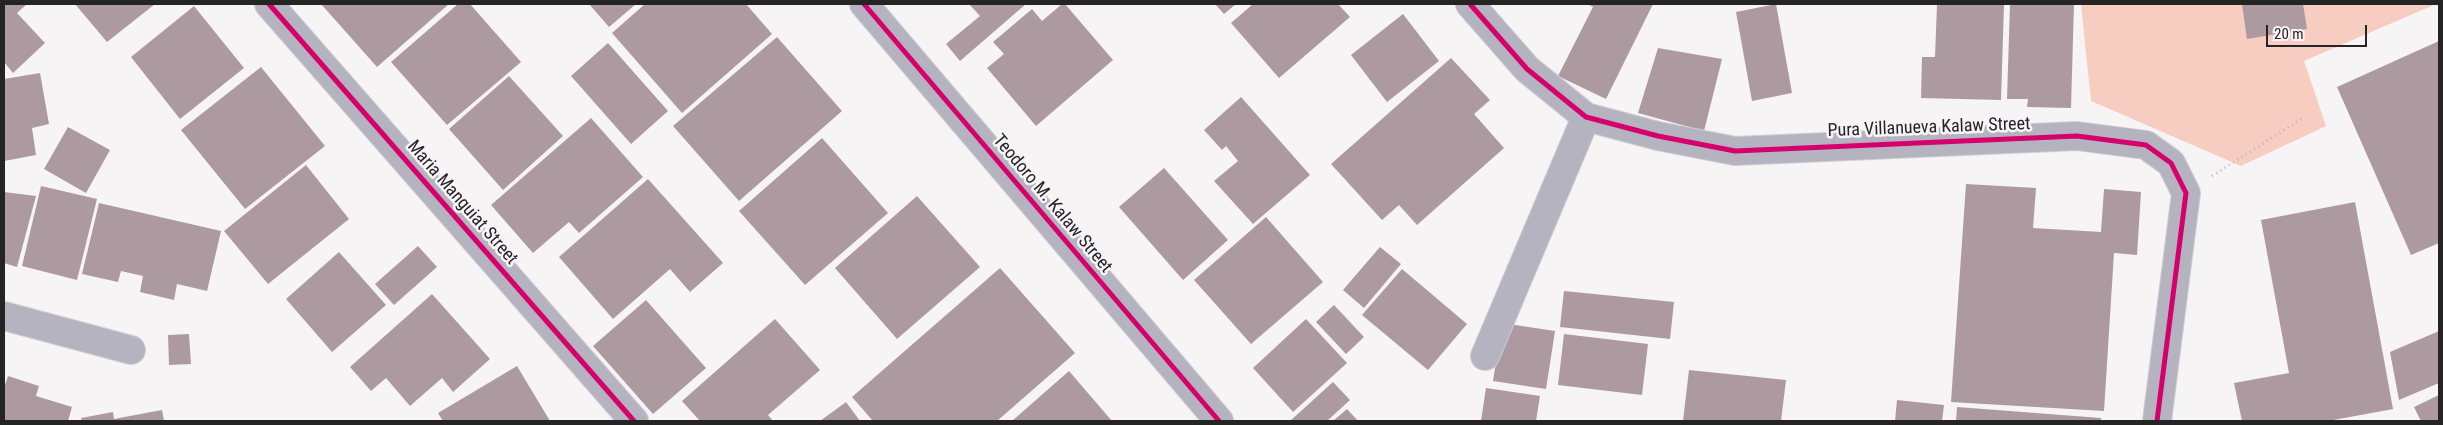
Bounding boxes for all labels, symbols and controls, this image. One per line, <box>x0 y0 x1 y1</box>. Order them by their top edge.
scale bar <box>2268 15 2369 47</box>
text: 20 m <box>2274 25 2304 43</box>
street label: Pura Villanueva Kalaw Street <box>1827 114 2031 142</box>
street label: Teodoro M. Kalaw Street <box>988 130 1116 278</box>
street label: Maria Manguiat Street <box>402 136 522 270</box>

